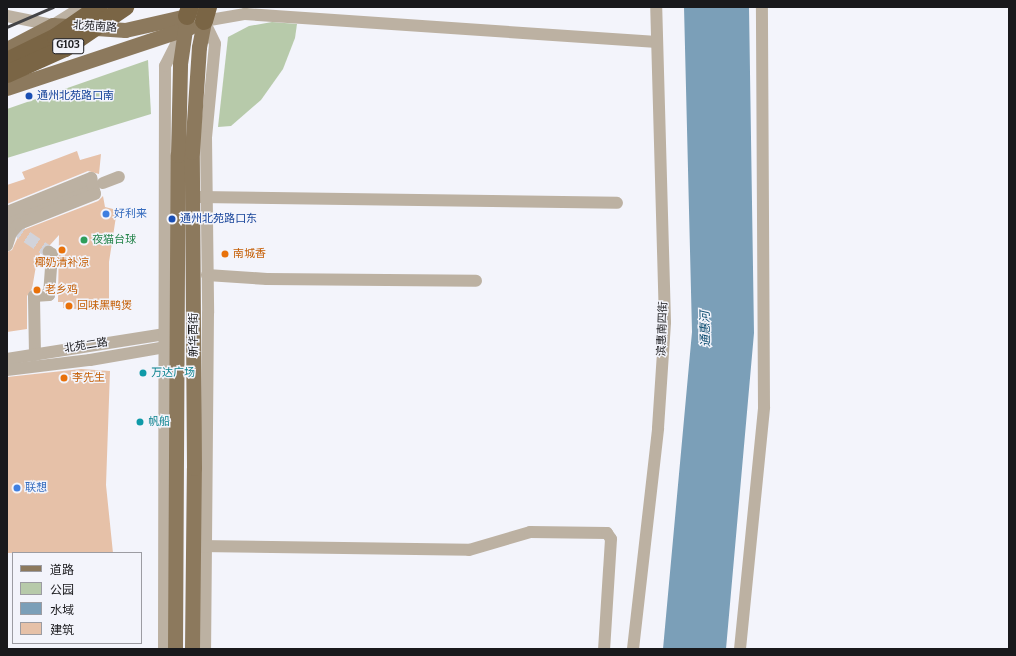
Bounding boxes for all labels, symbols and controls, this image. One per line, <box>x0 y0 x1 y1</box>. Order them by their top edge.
street label: 北苑南路 <box>73 19 117 35</box>
road number: G103 <box>52 38 84 54</box>
place label: 通州北苑路口南 <box>37 89 114 103</box>
marker: 通州北苑路口南 <box>24 91 34 101</box>
place label: 好利来 <box>114 207 147 221</box>
marker: 好利来 <box>101 209 111 219</box>
place label: 通州北苑路口东 <box>180 212 257 226</box>
marker: 通州北苑路口东 <box>167 214 177 224</box>
place label: 夜猫台球 <box>92 233 136 247</box>
marker: 夜猫台球 <box>79 235 89 245</box>
marker: 椰奶清补凉 <box>57 245 67 255</box>
place label: 南城香 <box>233 247 266 261</box>
marker: 南城香 <box>220 249 230 259</box>
place label: 椰奶清补凉 <box>35 256 89 270</box>
place label: 老乡鸡 <box>45 283 78 297</box>
marker: 老乡鸡 <box>32 285 42 295</box>
place label: 回味黑鸭煲 <box>77 299 132 313</box>
marker: 回味黑鸭煲 <box>64 301 74 311</box>
street label: 滨惠南四街 <box>655 301 671 357</box>
water label: 通惠河 <box>698 311 714 347</box>
street label: 新华西街 <box>187 313 201 357</box>
street label: 北苑二路 <box>63 336 109 356</box>
place label: 万达广场 <box>151 366 195 380</box>
marker: 万达广场 <box>138 368 148 378</box>
place label: 李先生 <box>72 371 105 385</box>
marker: 李先生 <box>59 373 69 383</box>
place label: 帆船 <box>148 415 170 429</box>
marker: 帆船 <box>135 417 145 427</box>
place label: 联想 <box>25 481 47 495</box>
marker: 联想 <box>12 483 22 493</box>
legend <box>12 552 142 644</box>
text: 道路 <box>50 563 74 577</box>
text: 公园 <box>50 583 74 597</box>
text: 水域 <box>50 603 74 617</box>
text: 建筑 <box>50 623 74 637</box>

